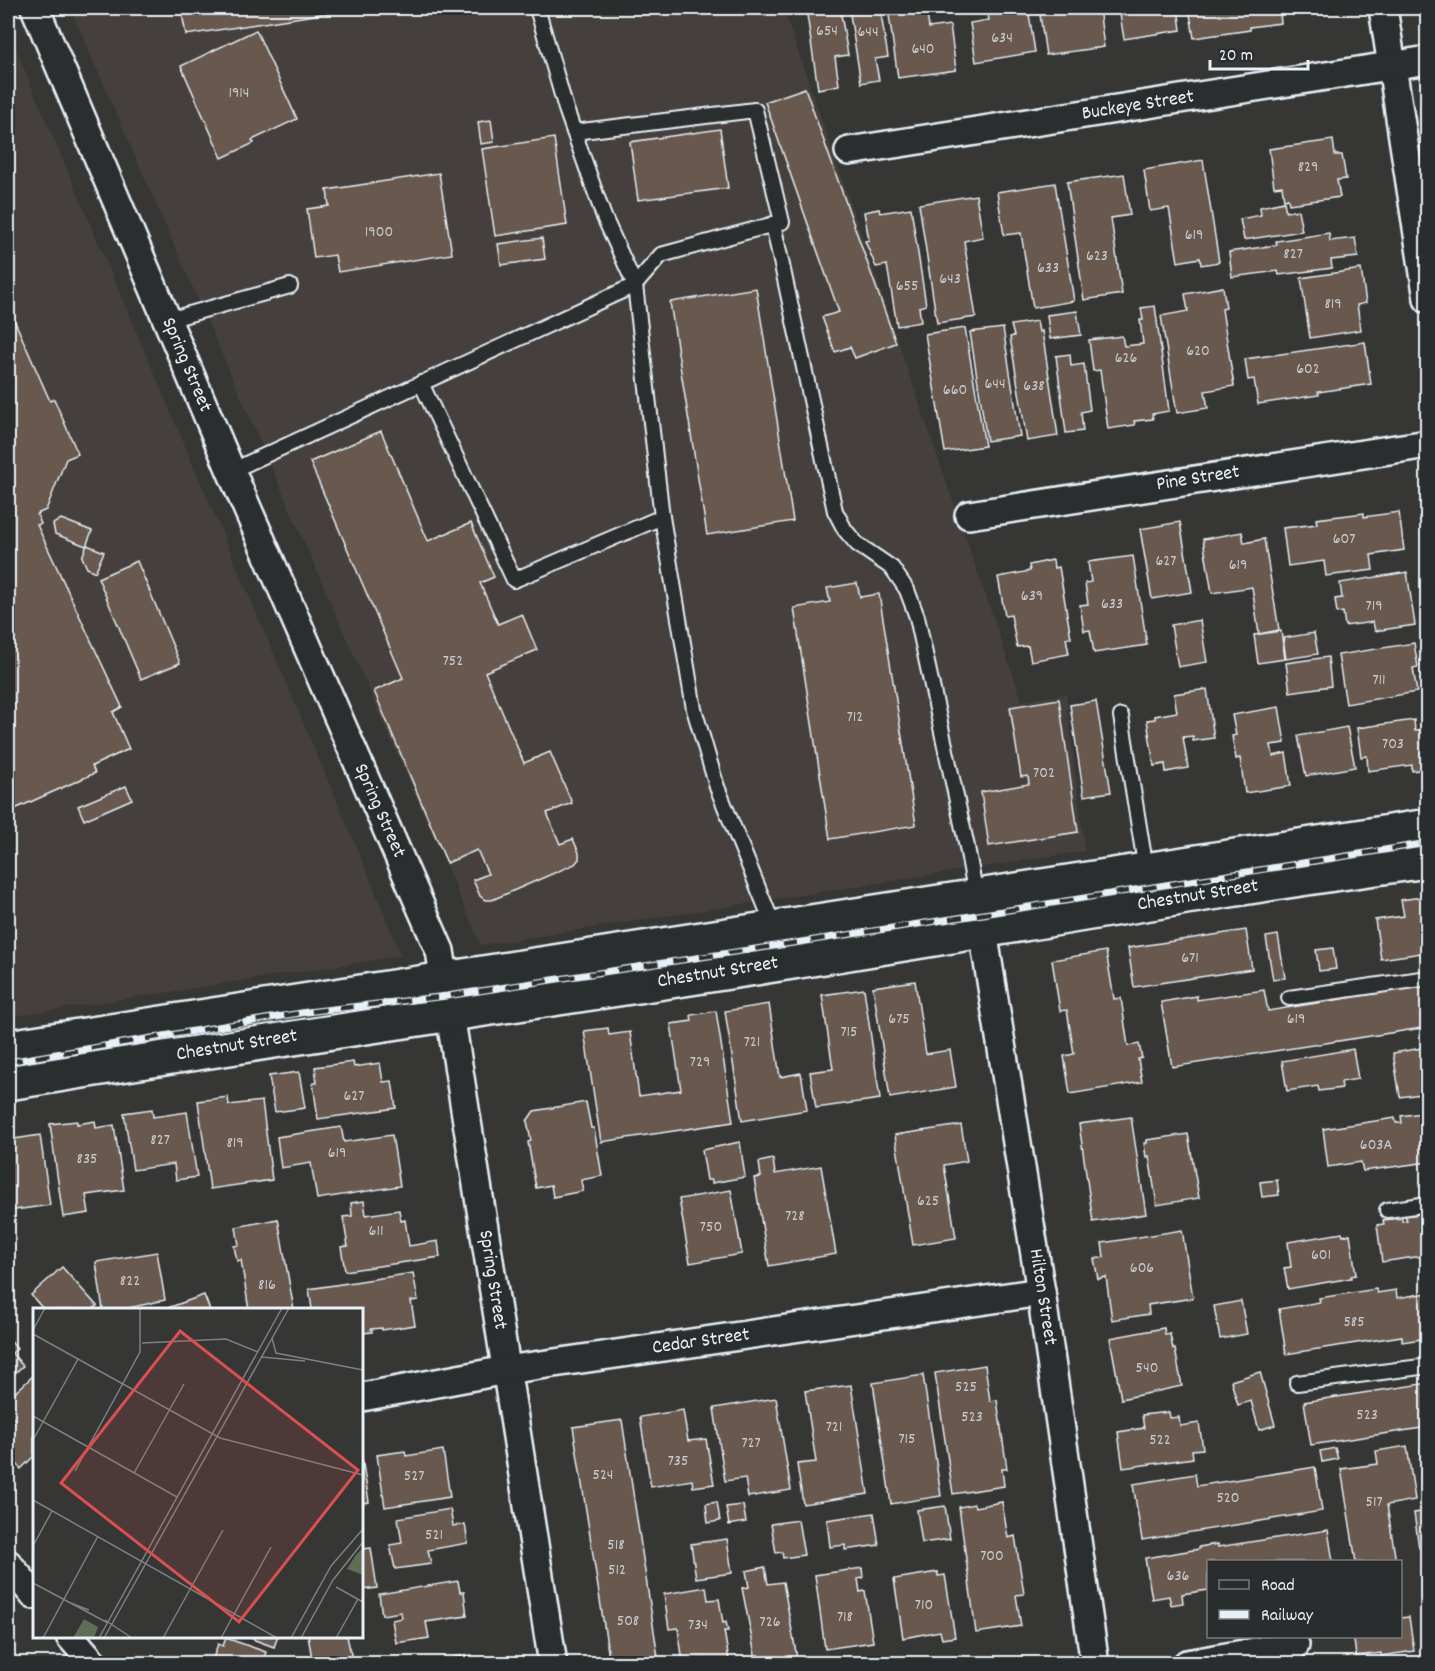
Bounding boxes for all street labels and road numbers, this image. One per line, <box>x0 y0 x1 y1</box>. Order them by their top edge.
street label: Buckeye Street <box>1080 83 1196 129</box>
street label: Spring Street <box>154 313 218 417</box>
street label: Pine Street <box>1154 459 1242 499</box>
street label: Spring Street <box>346 759 412 863</box>
street label: Chestnut Street <box>1136 873 1260 919</box>
street label: Chestnut Street <box>656 950 780 996</box>
street label: Chestnut Street <box>175 1023 299 1069</box>
street label: Spring Street <box>470 1228 514 1332</box>
street label: Hilton Street <box>1021 1247 1063 1347</box>
street label: Cedar Street <box>651 1321 751 1363</box>

